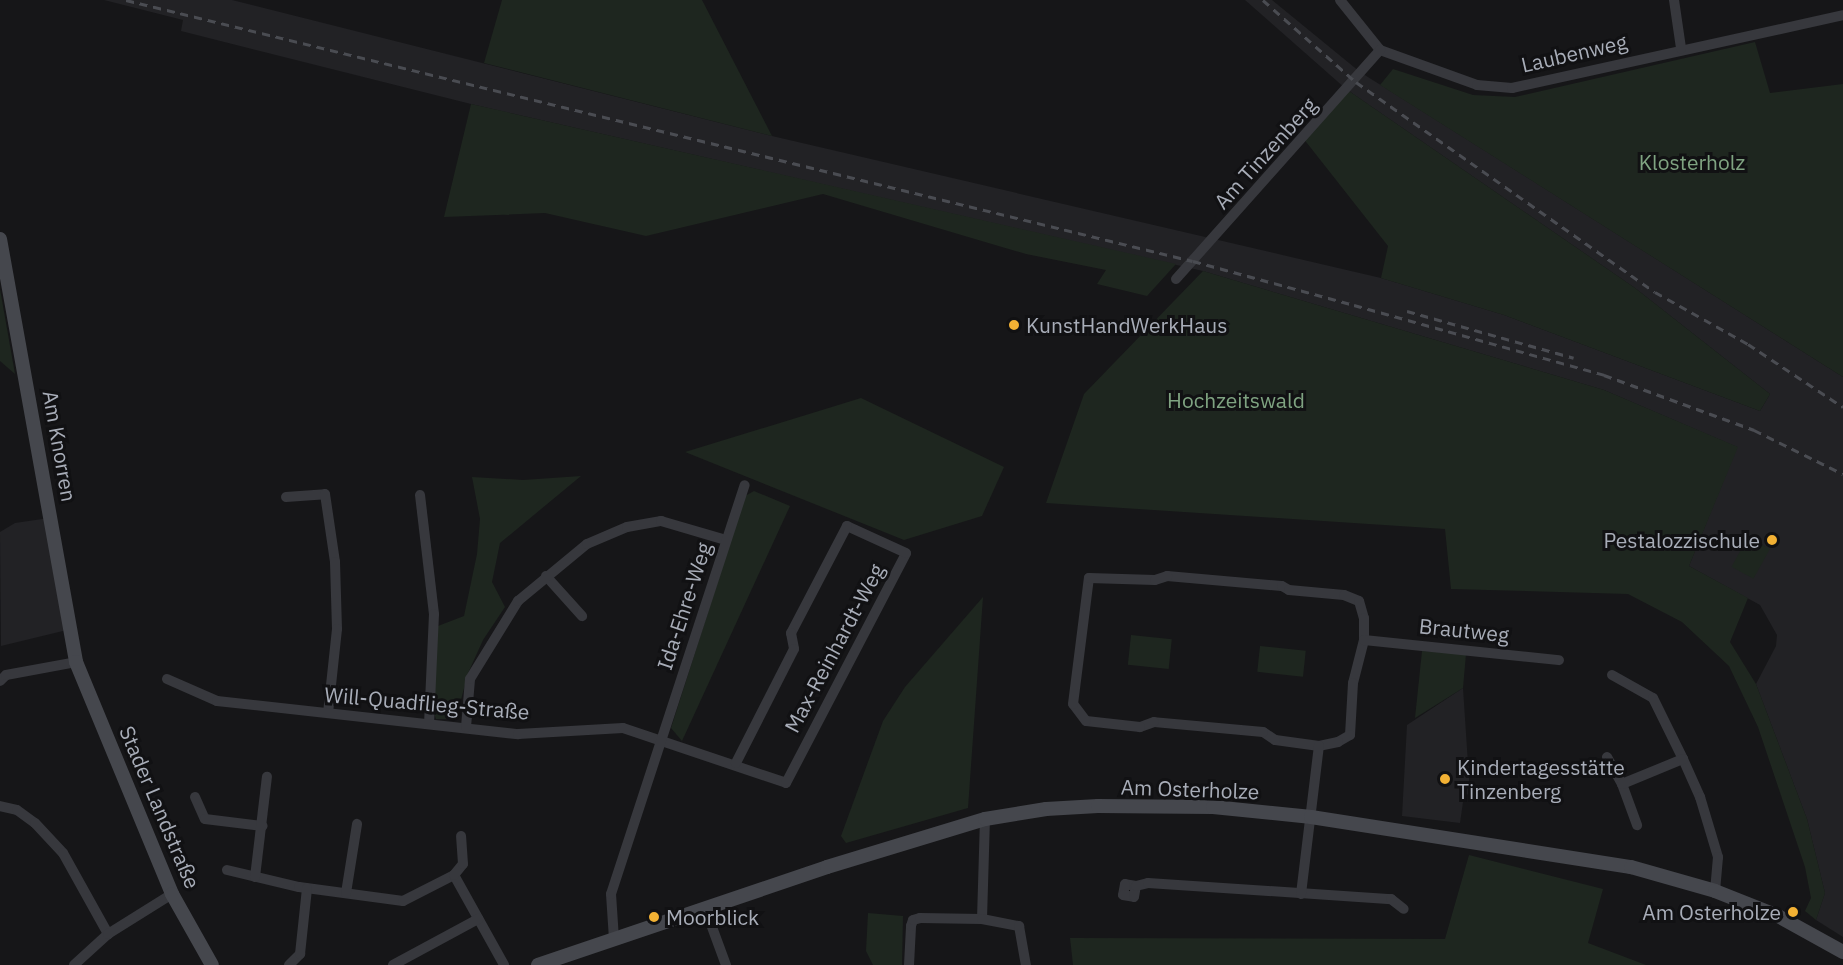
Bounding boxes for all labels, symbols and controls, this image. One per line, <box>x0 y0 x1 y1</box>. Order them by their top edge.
street label: Laubenweg <box>1519 29 1629 77</box>
street label: Am Tinzenberg <box>1208 92 1322 214</box>
park label: Klosterholz <box>1639 149 1745 175</box>
place label: KunstHandWerkHaus <box>1026 312 1227 338</box>
marker: KunstHandWerkHaus <box>1007 318 1021 332</box>
park label: Hochzeitswald <box>1167 387 1305 413</box>
street label: Am Knorren <box>38 389 82 503</box>
place label: Pestalozzischule <box>1604 527 1760 553</box>
marker: Pestalozzischule <box>1765 533 1779 547</box>
street label: Ida-Ehre-Weg <box>652 539 716 673</box>
street label: Max-Reinhardt-Weg <box>779 559 889 737</box>
street label: Brautweg <box>1418 613 1510 647</box>
street label: Will-Quadflieg-Straße <box>323 681 531 725</box>
street label: Stader Landstraße <box>114 722 206 892</box>
place label: Kindertagesstätte Tinzenberg <box>1457 754 1625 804</box>
marker: Kindertagesstätte Tinzenberg <box>1438 772 1452 786</box>
street label: Am Osterholze <box>1120 774 1260 804</box>
place label: Am Osterholze <box>1642 899 1781 925</box>
place label: Moorblick <box>666 904 759 930</box>
marker: Am Osterholze <box>1786 905 1800 919</box>
marker: Moorblick <box>647 910 661 924</box>

